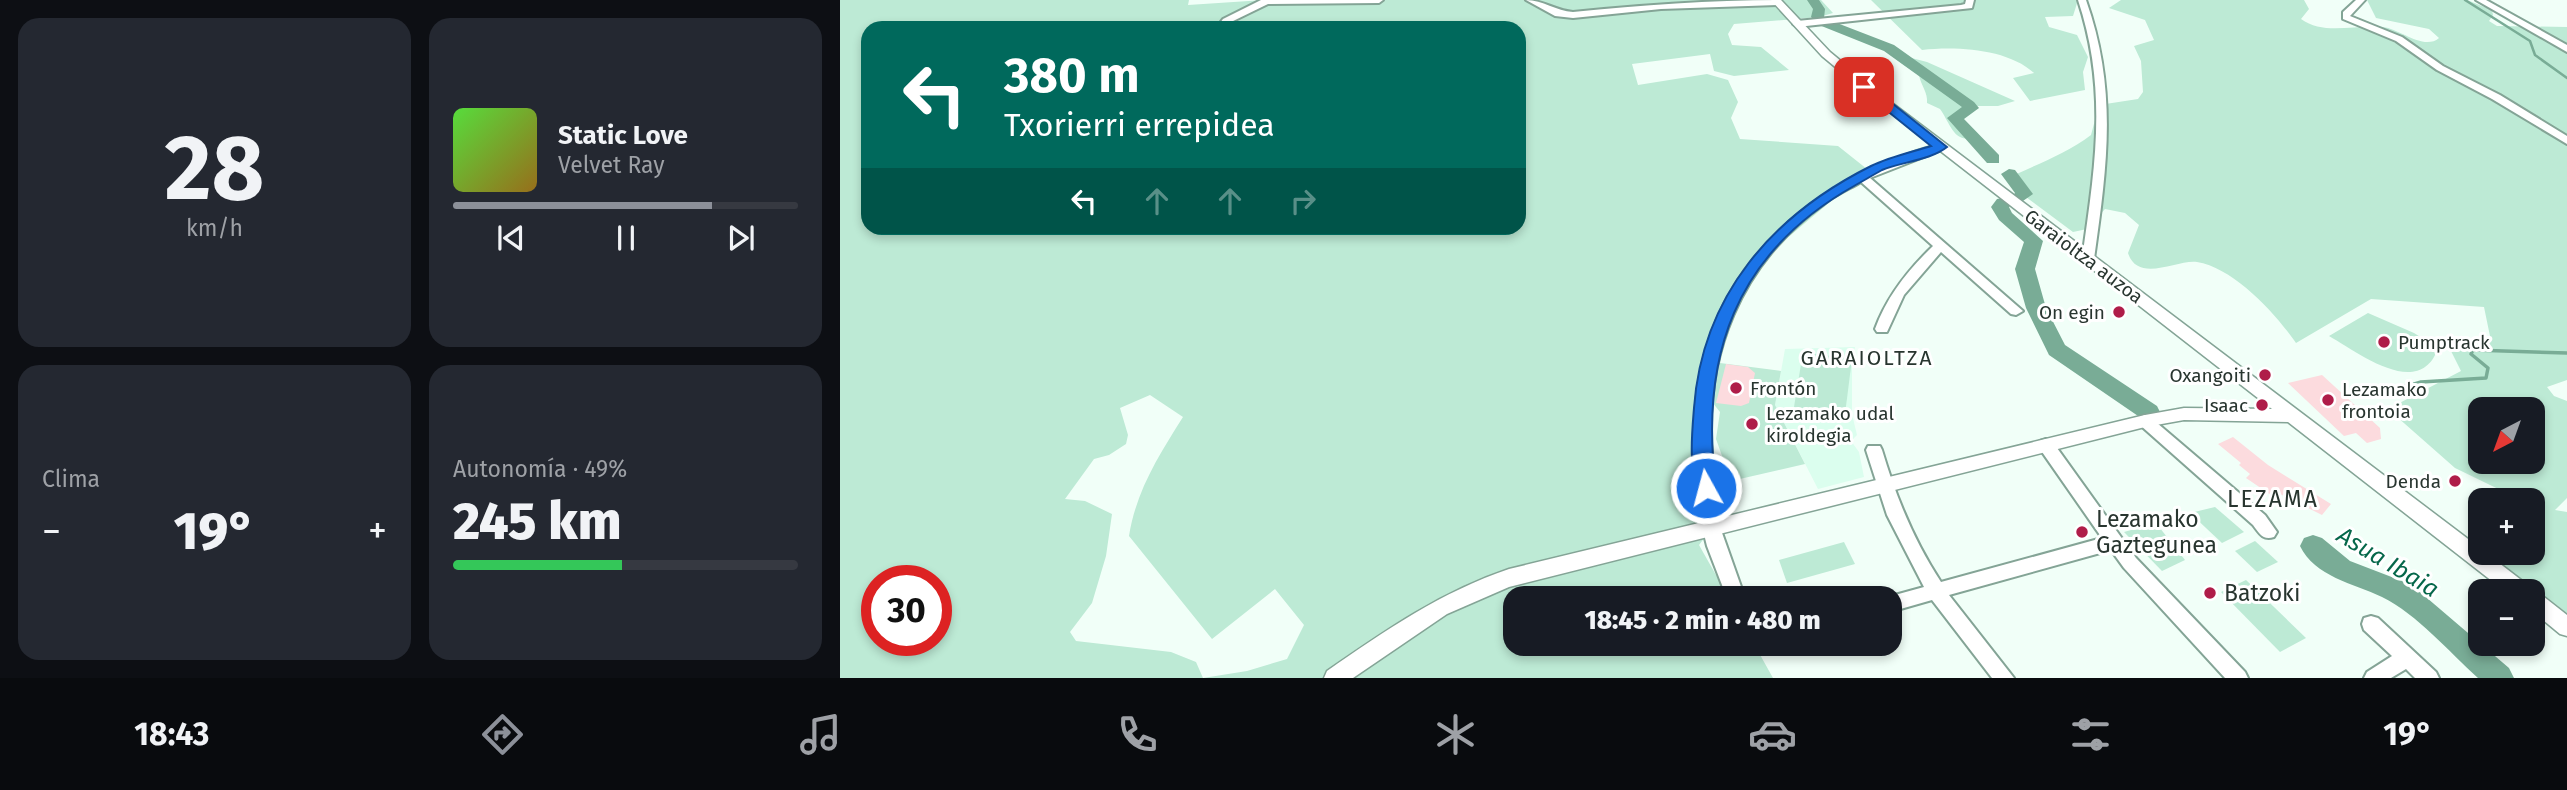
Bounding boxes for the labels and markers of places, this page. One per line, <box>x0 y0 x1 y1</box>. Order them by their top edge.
pin <box>1834 57 1894 117</box>
place label: On egin <box>2039 301 2105 324</box>
marker: On egin <box>2111 304 2127 320</box>
place label: Pumptrack <box>2398 331 2490 354</box>
marker: Pumptrack <box>2376 334 2392 350</box>
place label: Oxangoiti <box>2169 364 2251 387</box>
marker: Oxangoiti <box>2257 367 2273 383</box>
place label: Frontón <box>1750 377 1816 400</box>
place label: Lezamako frontoia <box>2342 378 2427 423</box>
marker: Frontón <box>1728 380 1744 396</box>
marker: Lezamako frontoia <box>2320 392 2336 408</box>
place label: Isaac <box>2204 394 2248 417</box>
marker: Isaac <box>2254 397 2270 413</box>
place label: Lezamako udal kiroldegia <box>1766 402 1894 447</box>
marker: Lezamako udal kiroldegia <box>1744 416 1760 432</box>
place label: Denda <box>2386 470 2441 493</box>
marker: Denda <box>2447 473 2463 489</box>
place label: Lezamako Gaztegunea <box>2096 505 2217 559</box>
marker: Lezamako Gaztegunea <box>2074 524 2090 540</box>
place label: Batzoki <box>2224 579 2300 607</box>
marker: Batzoki <box>2202 585 2218 601</box>

